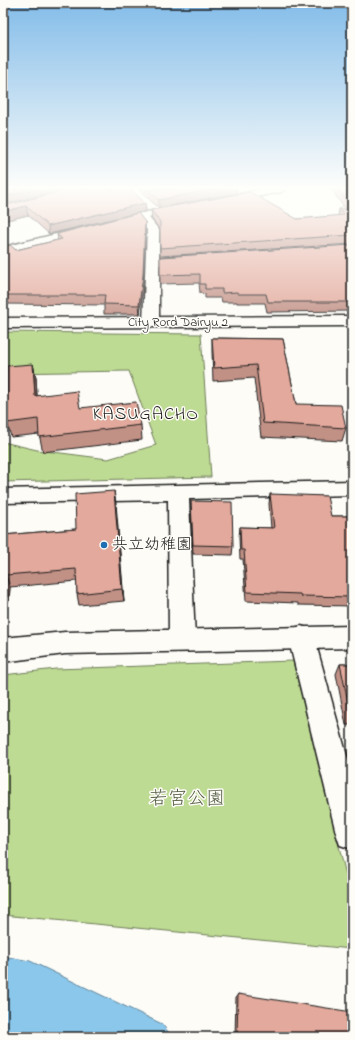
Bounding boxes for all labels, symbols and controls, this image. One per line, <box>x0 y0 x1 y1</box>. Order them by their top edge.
street label: City Rord Dairyu 2 <box>128 313 229 333</box>
district label: KASUGACHO <box>93 402 199 428</box>
place label: 共立幼稚園 <box>112 533 192 557</box>
marker: 共立幼稚園 <box>99 540 109 550</box>
park label: 若宮公園 <box>149 786 225 813</box>

